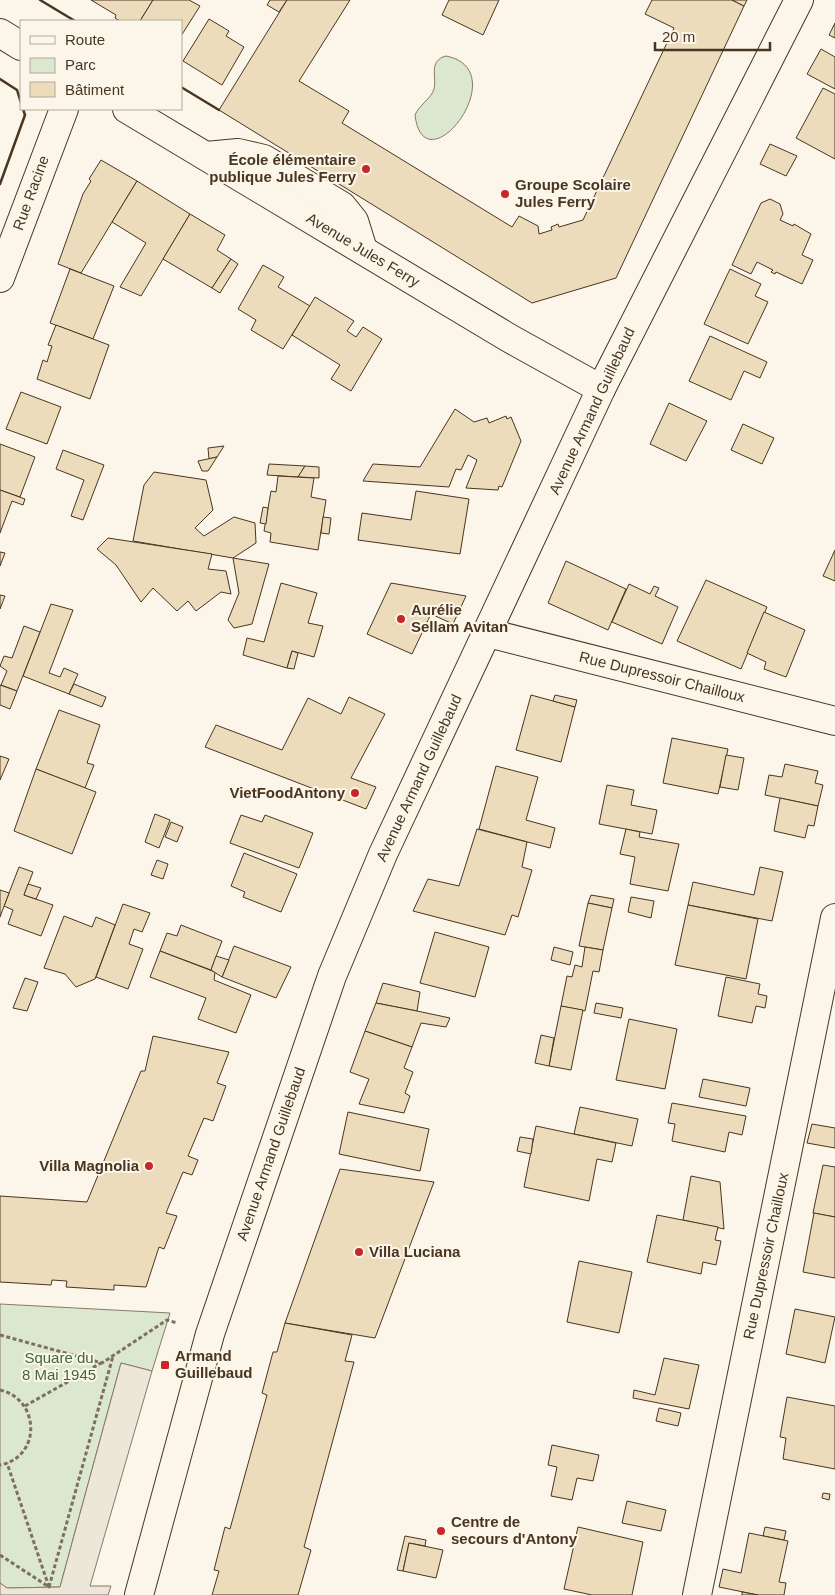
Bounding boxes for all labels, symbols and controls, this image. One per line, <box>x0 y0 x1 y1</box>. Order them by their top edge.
legend <box>20 20 182 110</box>
scale bar <box>655 20 770 52</box>
text: 20 m <box>662 28 695 45</box>
text: Route <box>65 31 105 48</box>
text: Parc <box>65 56 96 73</box>
text: Bâtiment <box>65 81 125 98</box>
place label: École élémentaire publique Jules Ferry <box>209 151 357 185</box>
street label: Rue Racine <box>9 153 52 233</box>
marker: École élémentaire publique Jules Ferry <box>360 163 372 175</box>
place label: Groupe Scolaire Jules Ferry <box>515 176 631 210</box>
marker: Groupe Scolaire Jules Ferry <box>499 188 511 200</box>
street label: Avenue Jules Ferry <box>304 209 423 290</box>
street label: Avenue Armand Guillebaud <box>545 325 638 497</box>
place label: Aurélie Sellam Avitan <box>411 601 508 635</box>
marker: Aurélie Sellam Avitan <box>395 613 407 625</box>
street label: Rue Dupressoir Chailloux <box>578 648 747 705</box>
street label: Avenue Armand Guillebaud <box>372 692 465 864</box>
place label: VietFoodAntony <box>229 784 346 801</box>
marker: VietFoodAntony <box>349 787 361 799</box>
street label: Avenue Armand Guillebaud <box>233 1065 308 1243</box>
place label: Villa Magnolia <box>39 1157 140 1174</box>
marker: Villa Magnolia <box>143 1160 155 1172</box>
street label: Rue Dupressoir Chailloux <box>740 1170 792 1341</box>
place label: Villa Luciana <box>369 1243 461 1260</box>
marker: Villa Luciana <box>353 1246 365 1258</box>
place label: Armand Guillebaud <box>175 1347 253 1381</box>
park label: Square du 8 Mai 1945 <box>22 1349 96 1383</box>
marker: Armand Guillebaud <box>159 1359 171 1371</box>
place label: Centre de secours d'Antony <box>451 1513 578 1547</box>
marker: Centre de secours d'Antony <box>435 1525 447 1537</box>

